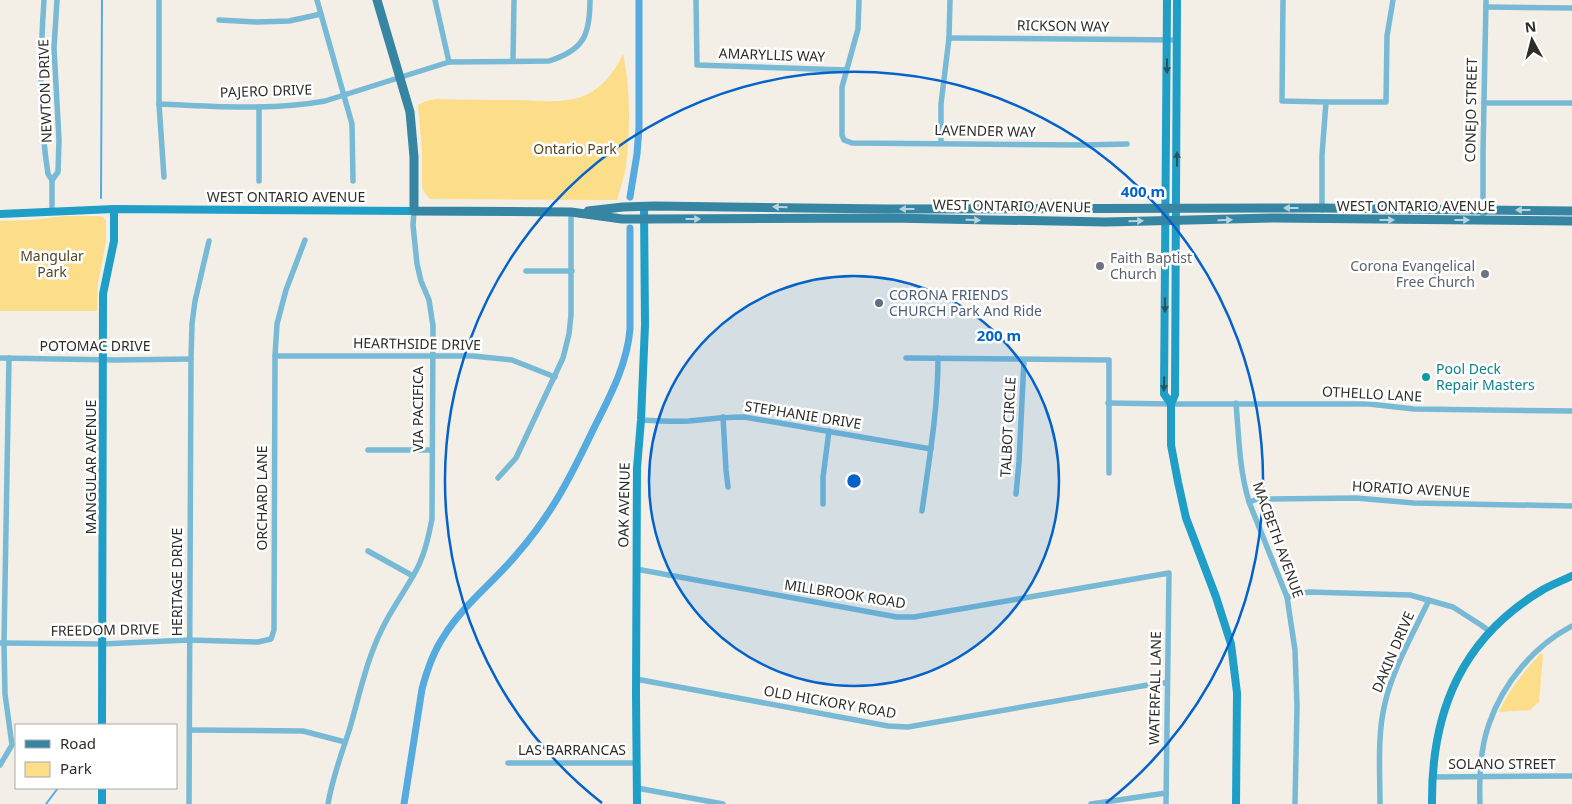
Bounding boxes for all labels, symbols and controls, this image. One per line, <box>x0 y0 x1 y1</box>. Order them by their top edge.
street label: RICKSON WAY <box>1017 15 1109 36</box>
north arrow <box>1507 15 1557 65</box>
text: N <box>1524 16 1537 37</box>
street label: NEWTON DRIVE <box>33 39 56 143</box>
street label: AMARYLLIS WAY <box>718 43 826 66</box>
street label: CONEJO STREET <box>1460 57 1481 163</box>
one-way arrow <box>1163 58 1171 74</box>
street label: PAJERO DRIVE <box>220 79 312 102</box>
street label: LAVENDER WAY <box>934 120 1036 141</box>
park label: Ontario Park <box>533 139 617 158</box>
one-way arrow <box>1173 151 1181 167</box>
text: 400 m <box>1121 181 1165 201</box>
street label: WEST ONTARIO AVENUE <box>207 187 365 206</box>
street label: WEST ONTARIO AVENUE <box>933 195 1091 216</box>
street label: WEST ONTARIO AVENUE <box>1337 196 1495 215</box>
one-way arrow <box>772 203 788 211</box>
one-way arrow <box>1283 204 1299 212</box>
one-way arrow <box>899 205 915 213</box>
one-way arrow <box>1515 206 1531 214</box>
one-way arrow <box>685 215 701 223</box>
one-way arrow <box>965 216 981 224</box>
one-way arrow <box>1217 216 1233 224</box>
one-way arrow <box>1380 216 1396 224</box>
one-way arrow <box>1454 216 1470 224</box>
one-way arrow <box>1128 217 1144 225</box>
park label: Mangular Park <box>20 246 84 281</box>
place label: Faith Baptist Church <box>1110 248 1192 283</box>
place label: Corona Evangelical Free Church <box>1350 256 1475 291</box>
marker: Faith Baptist Church <box>1094 260 1106 272</box>
marker: Corona Evangelical Free Church <box>1479 268 1491 280</box>
place label: CORONA FRIENDS CHURCH Park And Ride <box>889 285 1042 320</box>
marker: CORONA FRIENDS CHURCH Park And Ride <box>873 297 885 309</box>
one-way arrow <box>1160 297 1168 313</box>
text: 200 m <box>977 325 1021 345</box>
street label: HEARTHSIDE DRIVE <box>353 333 481 354</box>
street label: POTOMAC DRIVE <box>39 336 151 355</box>
place label: Pool Deck Repair Masters <box>1436 359 1535 394</box>
street label: VIA PACIFICA <box>408 366 427 452</box>
marker: Pool Deck Repair Masters <box>1420 371 1432 383</box>
street label: TALBOT CIRCLE <box>995 376 1020 478</box>
one-way arrow <box>1160 376 1168 392</box>
street label: OTHELLO LANE <box>1322 381 1423 406</box>
street label: STEPHANIE DRIVE <box>743 396 863 433</box>
street label: MANGULAR AVENUE <box>81 400 100 534</box>
street label: ORCHARD LANE <box>252 445 271 551</box>
street label: OAK AVENUE <box>613 462 634 548</box>
centre of rings <box>845 472 863 490</box>
street label: HORATIO AVENUE <box>1351 476 1471 501</box>
street label: MACBETH AVENUE <box>1249 479 1308 600</box>
street label: HERITAGE DRIVE <box>167 528 186 636</box>
street label: MILLBROOK ROAD <box>783 575 907 612</box>
street label: DAKIN DRIVE <box>1367 608 1418 695</box>
street label: FREEDOM DRIVE <box>50 619 160 640</box>
street label: WATERFALL LANE <box>1144 631 1165 745</box>
street label: OLD HICKORY ROAD <box>762 680 898 723</box>
legend <box>15 724 178 789</box>
text: Road <box>60 733 96 753</box>
street label: LAS BARRANCAS <box>518 740 626 759</box>
street label: SOLANO STREET <box>1448 754 1556 773</box>
text: Park <box>60 758 92 778</box>

